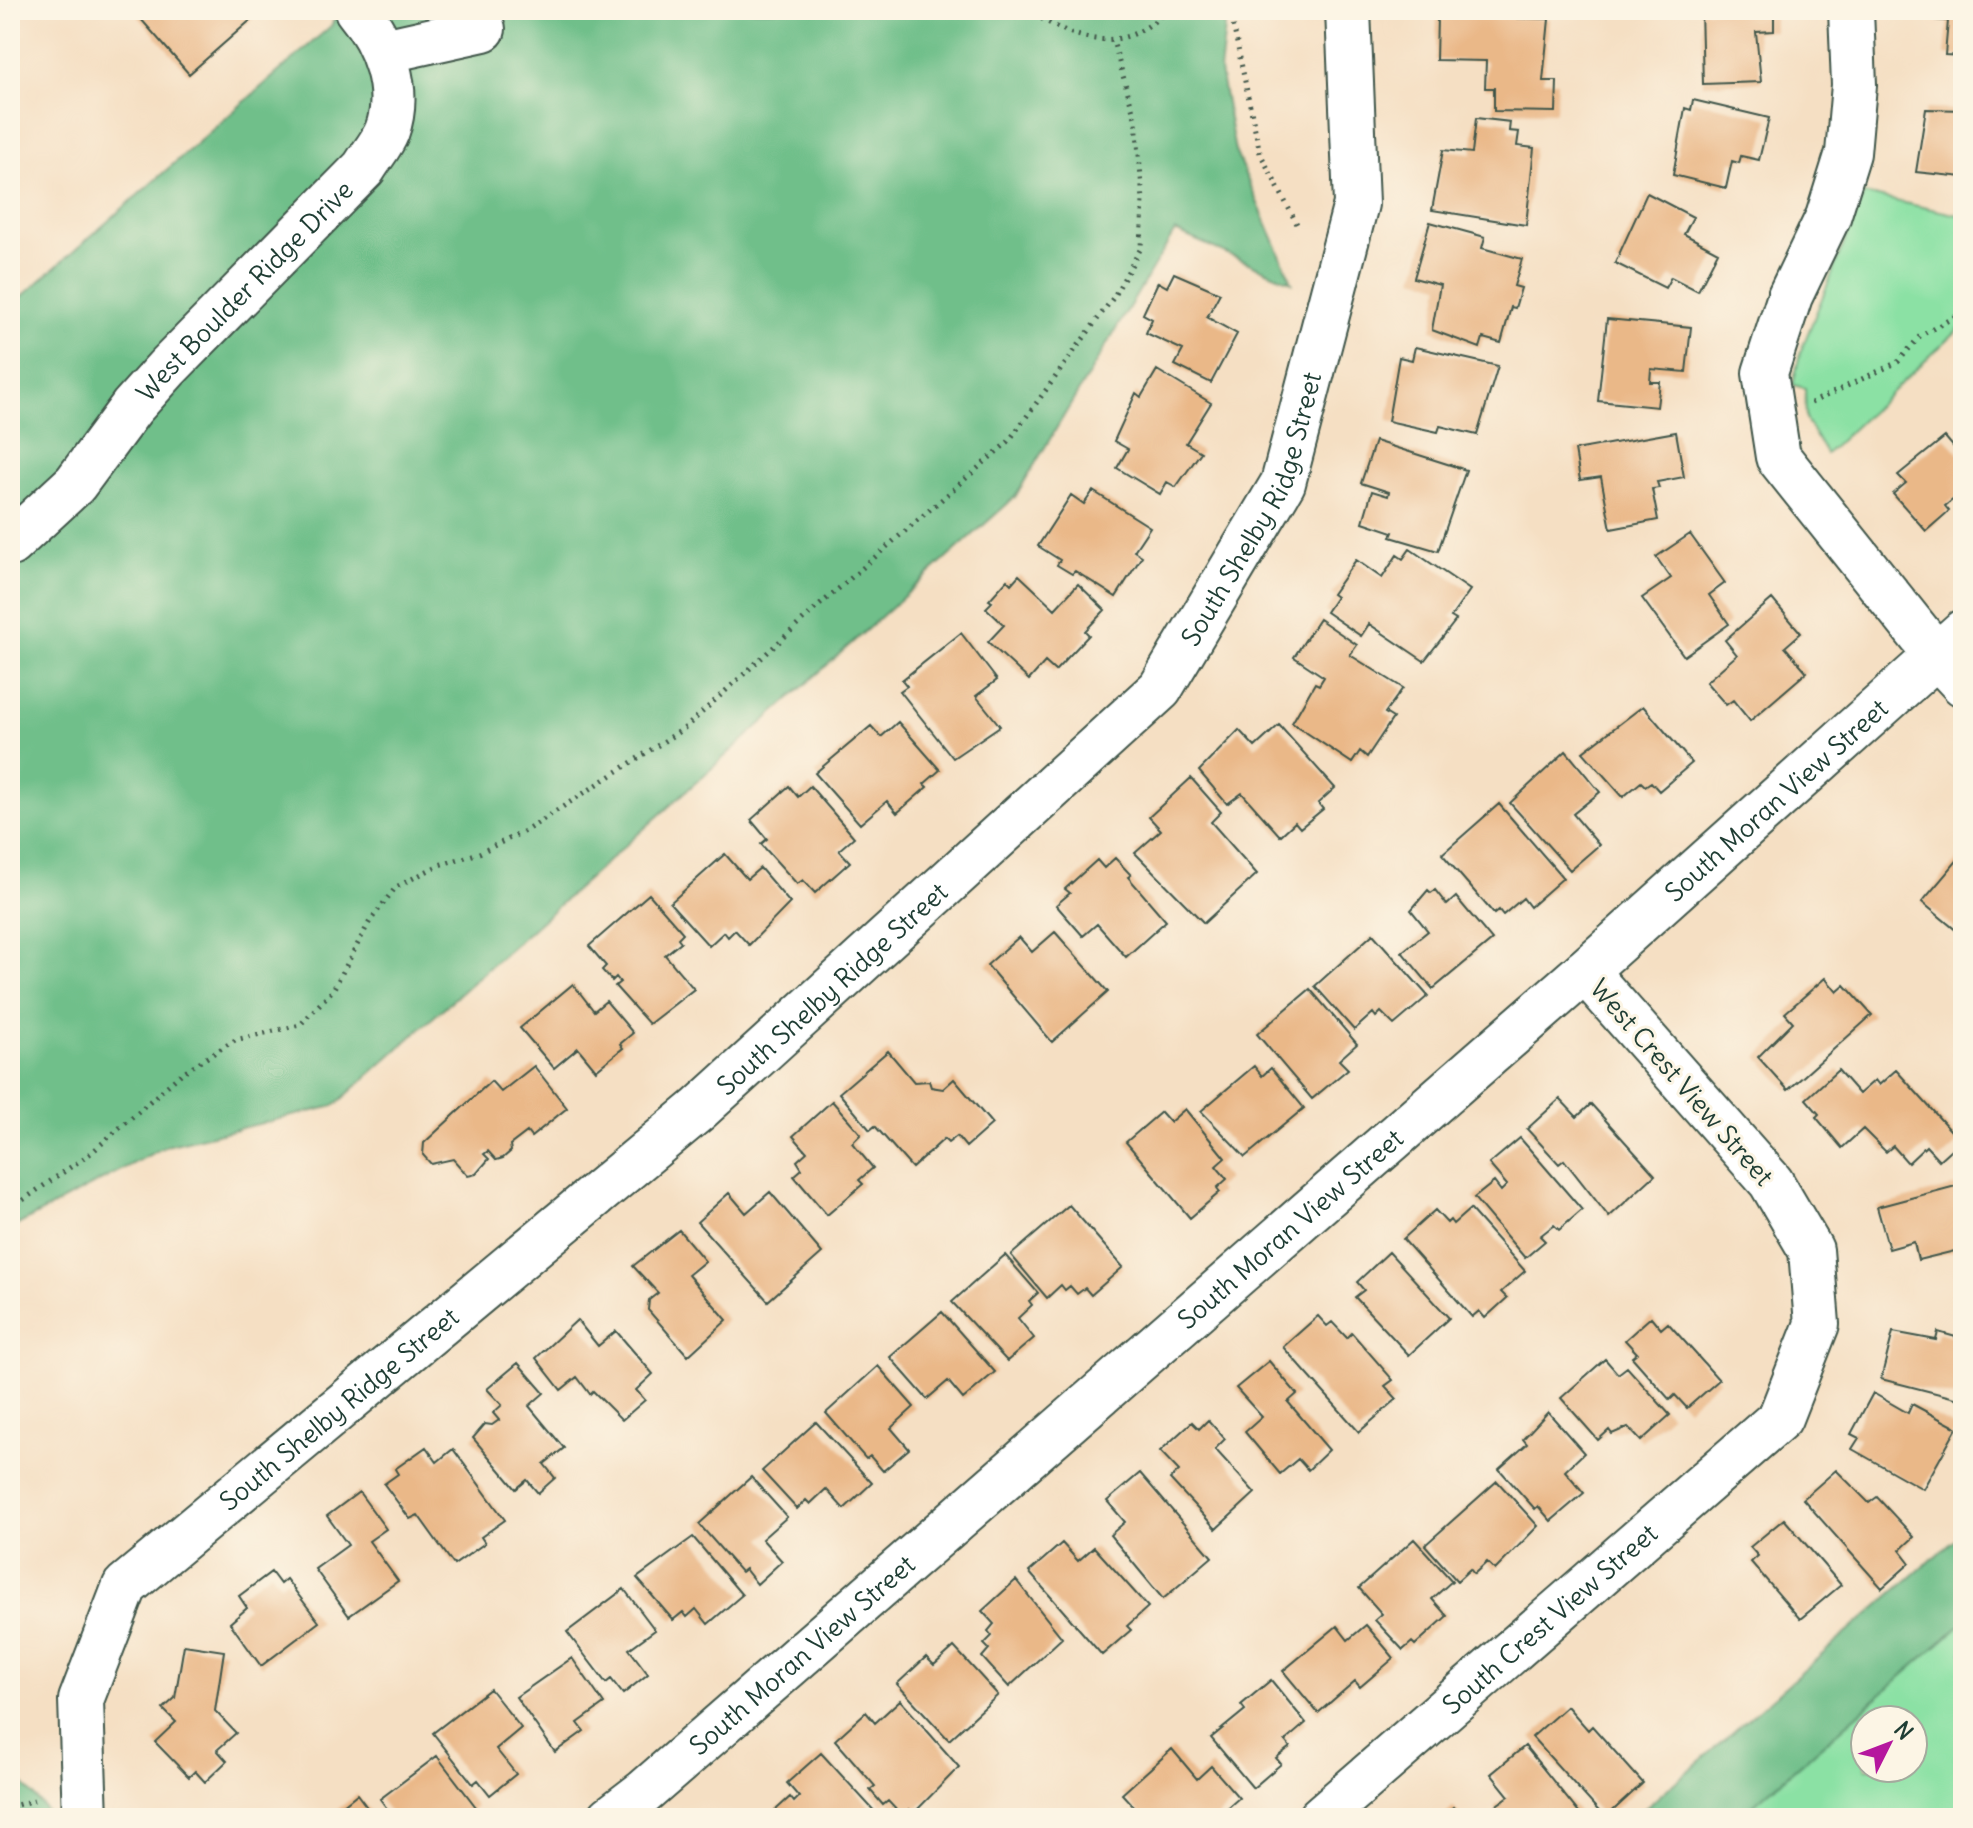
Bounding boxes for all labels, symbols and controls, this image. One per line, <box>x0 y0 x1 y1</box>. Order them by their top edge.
street label: West Boulder Ridge Drive <box>129 173 359 408</box>
street label: South Shelby Ridge Street <box>1173 368 1328 652</box>
street label: South Moran View Street <box>1658 691 1894 908</box>
street label: South Shelby Ridge Street <box>709 875 954 1102</box>
street label: West Crest View Street <box>1583 972 1781 1192</box>
street label: South Moran View Street <box>1170 1121 1410 1336</box>
street label: South Shelby Ridge Street <box>212 1300 465 1517</box>
street label: South Crest View Street <box>1435 1516 1664 1721</box>
street label: South Moran View Street <box>682 1547 921 1762</box>
north arrow <box>1849 1704 1929 1784</box>
text: N <box>1888 1716 1919 1746</box>

